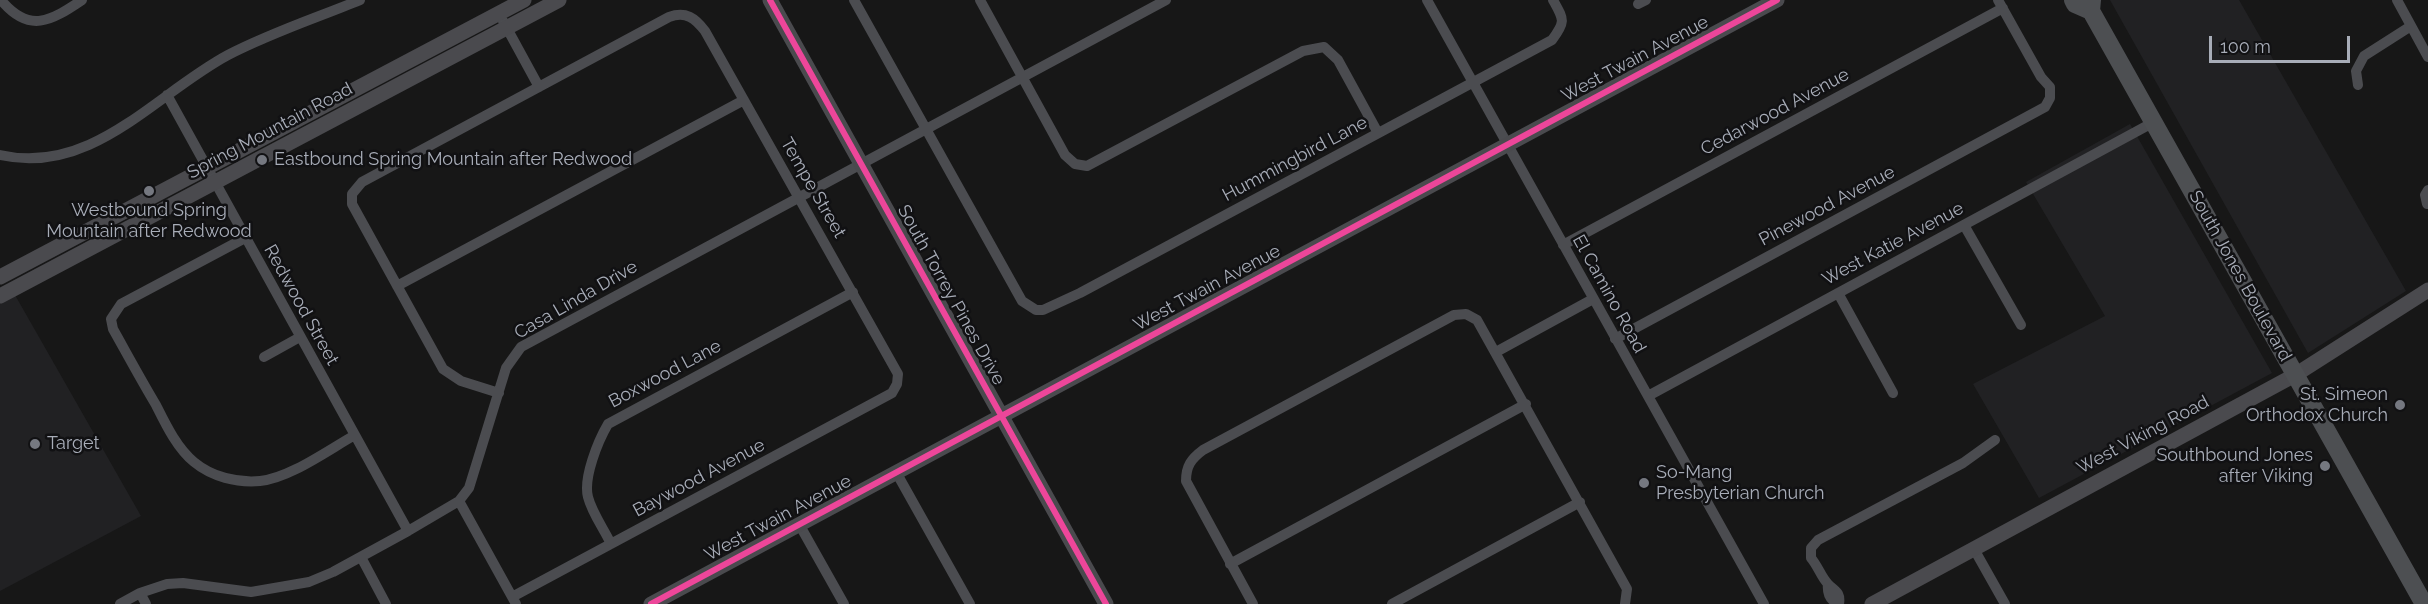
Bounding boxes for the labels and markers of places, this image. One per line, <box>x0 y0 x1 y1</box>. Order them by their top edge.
place label: Eastbound Spring Mountain after Redwood <box>274 149 632 171</box>
marker: Eastbound Spring Mountain after Redwood <box>255 153 269 167</box>
marker: Westbound Spring Mountain after Redwood <box>142 184 156 198</box>
place label: Westbound Spring Mountain after Redwood <box>46 200 252 242</box>
place label: St. Simeon Orthodox Church <box>2246 384 2388 426</box>
marker: St. Simeon Orthodox Church <box>2393 398 2407 412</box>
place label: Target <box>47 433 100 455</box>
marker: Target <box>28 437 42 451</box>
place label: Southbound Jones after Viking <box>2156 445 2313 488</box>
marker: Southbound Jones after Viking <box>2318 459 2332 473</box>
place label: So-Mang Presbyterian Church <box>1656 462 1825 504</box>
marker: So-Mang Presbyterian Church <box>1637 476 1651 490</box>

